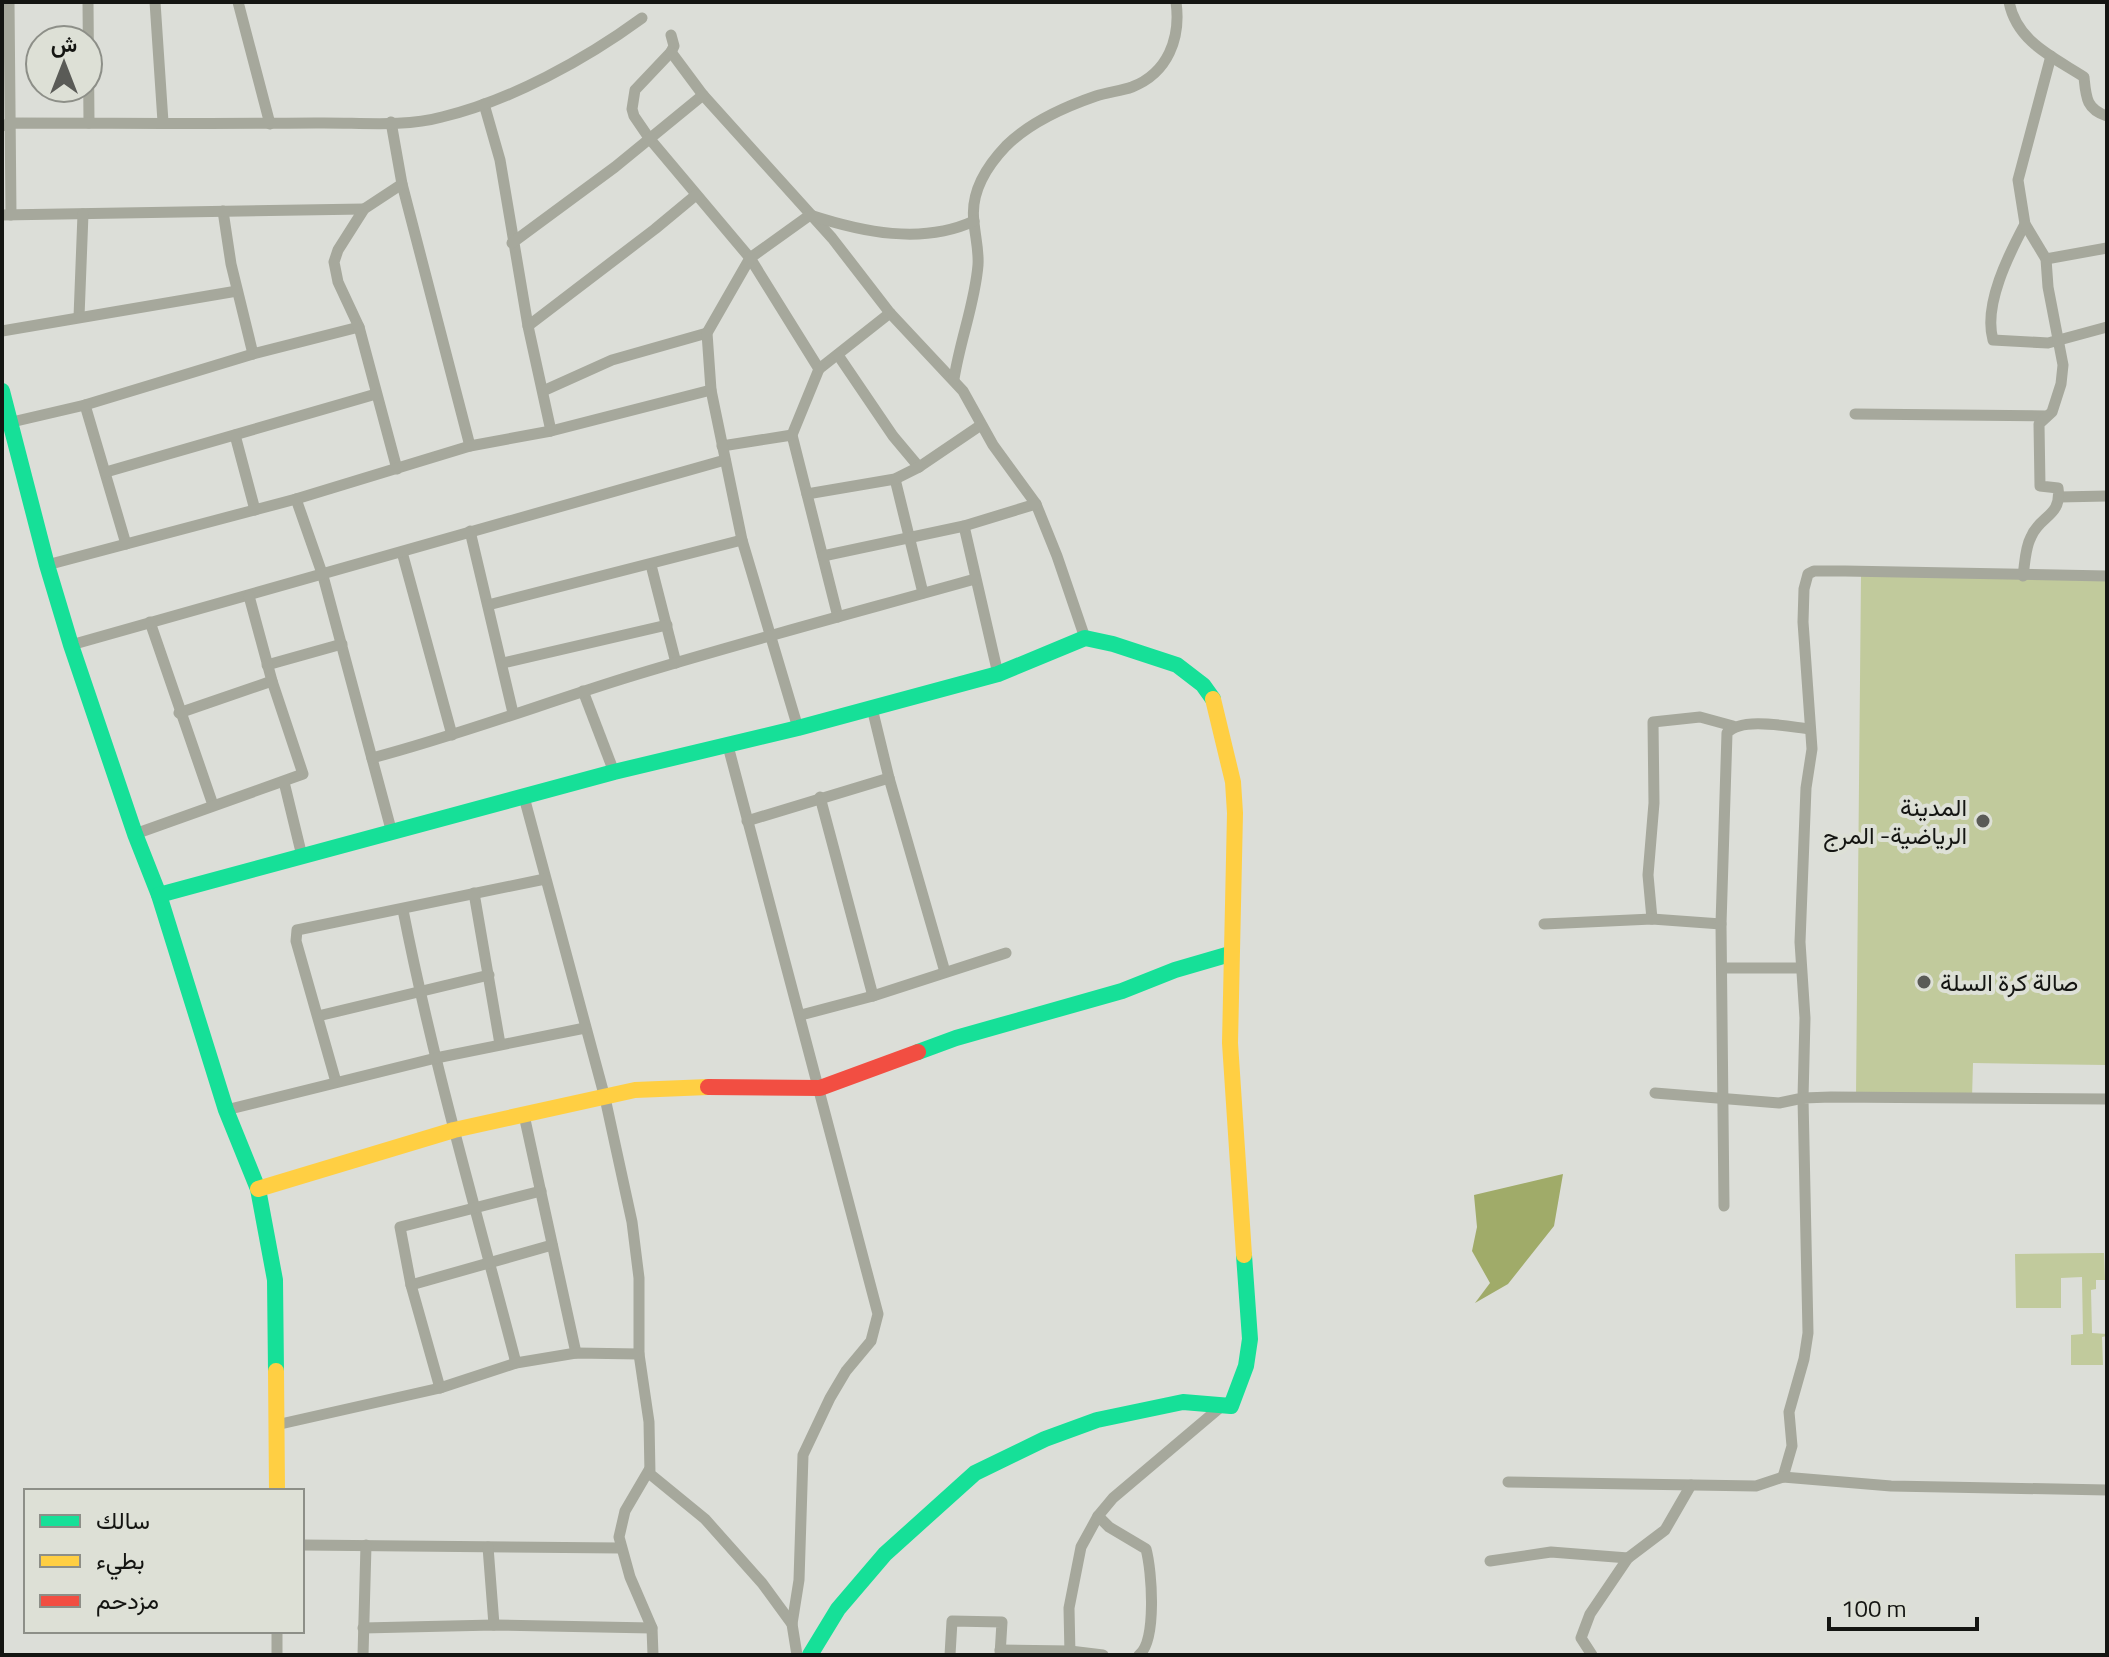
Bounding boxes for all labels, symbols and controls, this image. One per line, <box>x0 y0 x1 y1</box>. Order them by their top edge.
north arrow <box>24 24 104 104</box>
text: ش <box>51 27 77 61</box>
place label: المدينة الرياضية- المرج <box>1823 789 1967 853</box>
marker: المدينة الرياضية- المرج <box>1974 812 1992 830</box>
place label: صالة كرة السلة <box>1940 964 2078 1000</box>
marker: صالة كرة السلة <box>1915 973 1933 991</box>
legend <box>24 1489 304 1633</box>
text: سالك <box>96 1502 150 1538</box>
text: بطيء <box>96 1542 145 1580</box>
scale bar <box>1829 1581 1977 1631</box>
text: مزدحم <box>96 1582 159 1618</box>
text: 100 m <box>1841 1590 1907 1626</box>

